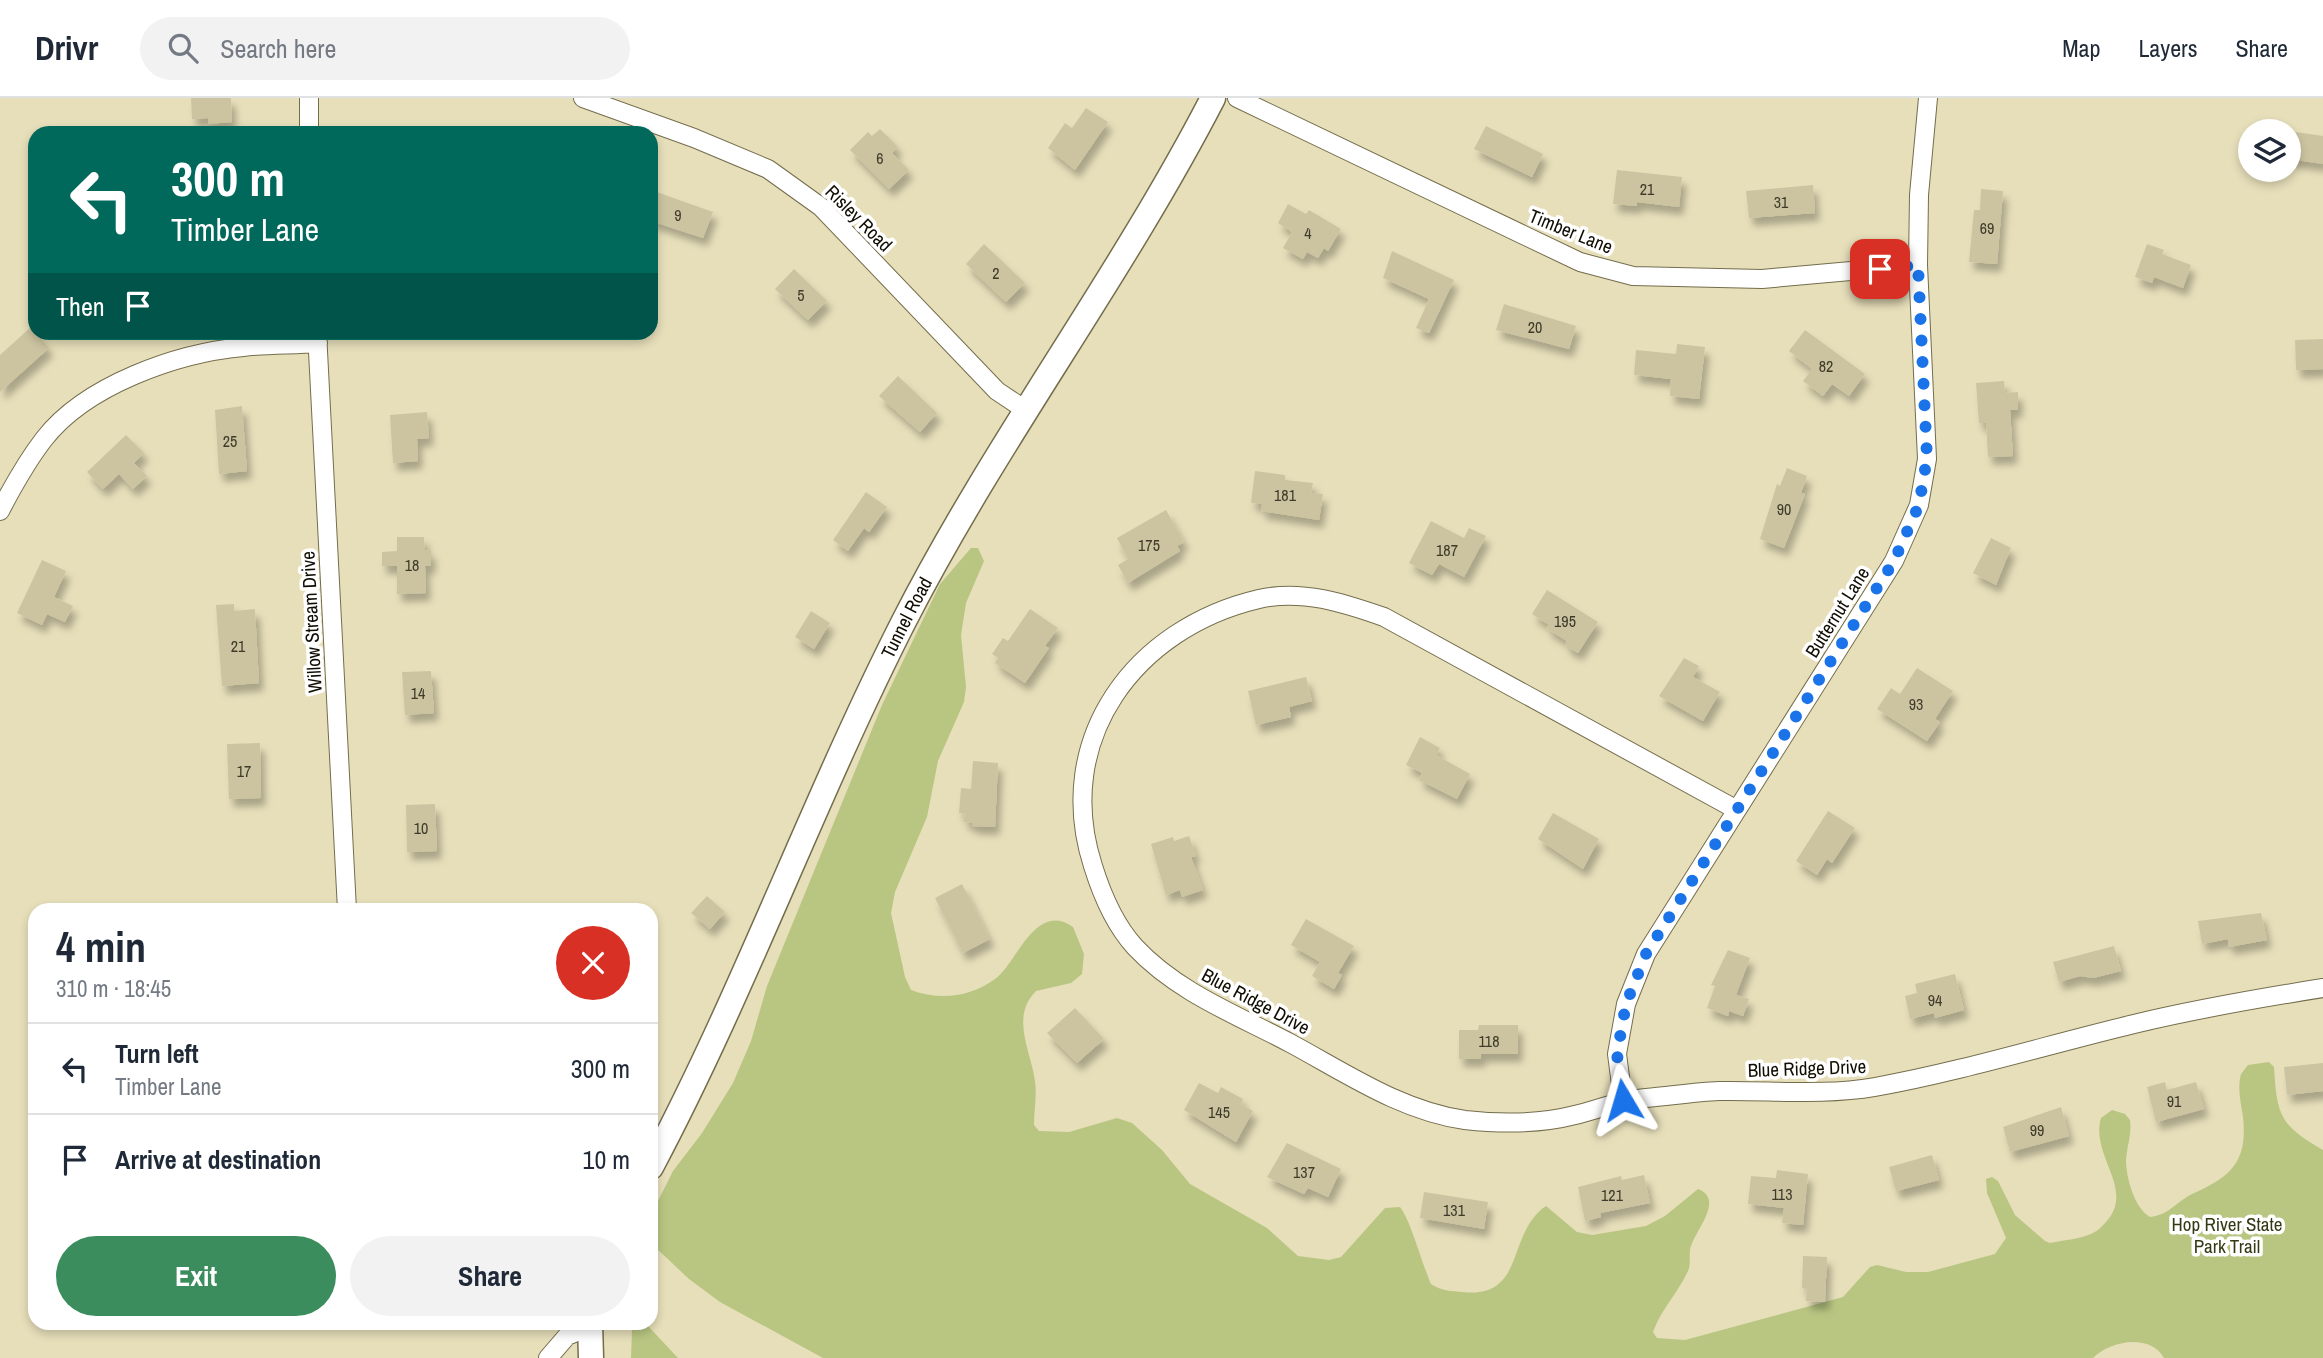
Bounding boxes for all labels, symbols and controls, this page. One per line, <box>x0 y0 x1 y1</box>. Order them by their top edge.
search box <box>140 17 630 80</box>
text: Drivr <box>35 26 98 70</box>
icon: search <box>164 29 202 67</box>
text: Search here <box>220 31 336 66</box>
text: Map <box>2062 32 2100 64</box>
text: Layers <box>2138 32 2197 64</box>
text: Share <box>2235 32 2288 64</box>
map controls <box>2238 119 2301 182</box>
button: layers <box>2238 119 2301 182</box>
text: 300 m <box>171 145 285 211</box>
house number: 6 <box>876 147 884 169</box>
icon: left <box>56 154 147 245</box>
house number: 21 <box>1640 178 1655 200</box>
street label: Risley Road <box>820 179 898 257</box>
house number: 31 <box>1774 191 1789 213</box>
street label: Timber Lane <box>1525 202 1617 260</box>
house number: 9 <box>674 204 682 226</box>
text: Timber Lane <box>171 208 319 251</box>
house number: 69 <box>1980 217 1994 239</box>
house number: 4 <box>1304 222 1312 244</box>
pin <box>1850 239 1910 299</box>
icon: arrive <box>1861 250 1899 288</box>
house number: 2 <box>992 262 1000 284</box>
house number: 5 <box>797 284 805 306</box>
icon: arrive <box>119 287 157 325</box>
text: Then <box>56 289 105 324</box>
house number: 20 <box>1528 316 1542 338</box>
house number: 82 <box>1819 355 1833 377</box>
house number: 25 <box>223 430 237 452</box>
house number: 181 <box>1274 484 1297 506</box>
house number: 90 <box>1777 498 1791 520</box>
house number: 175 <box>1138 534 1160 556</box>
house number: 187 <box>1436 539 1458 561</box>
street label: Willow Stream Drive <box>294 550 328 694</box>
house number: 18 <box>405 554 419 576</box>
street label: Butternut Lane <box>1799 562 1875 662</box>
street label: Tunnel Road <box>875 572 938 662</box>
house number: 195 <box>1554 610 1576 632</box>
house number: 21 <box>231 635 246 657</box>
house number: 14 <box>411 682 425 704</box>
house number: 93 <box>1909 693 1923 715</box>
house number: 17 <box>237 760 251 782</box>
house number: 10 <box>414 817 428 839</box>
text: 4 min <box>56 919 146 975</box>
button: close <box>556 926 630 1000</box>
street label: Blue Ridge Drive <box>1198 962 1314 1040</box>
text: 310 m · 18:45 <box>56 973 171 1004</box>
house number: 94 <box>1928 989 1942 1011</box>
house number: 118 <box>1479 1030 1499 1052</box>
text: Turn left <box>115 1036 199 1071</box>
icon: left <box>56 1050 94 1088</box>
text: 300 m <box>571 1051 630 1086</box>
street label: Blue Ridge Drive <box>1747 1053 1867 1083</box>
position arrow <box>1586 1063 1660 1137</box>
text: Timber Lane <box>115 1071 222 1102</box>
house number: 91 <box>2167 1090 2182 1112</box>
house number: 145 <box>1208 1101 1230 1123</box>
house number: 99 <box>2030 1119 2044 1141</box>
icon: arrive <box>56 1141 94 1179</box>
text: Arrive at destination <box>115 1142 321 1177</box>
text: 10 m <box>583 1142 630 1177</box>
house number: 137 <box>1293 1161 1315 1183</box>
house number: 113 <box>1772 1183 1792 1205</box>
house number: 121 <box>1601 1184 1624 1206</box>
house number: 131 <box>1443 1199 1466 1221</box>
park label: Hop River State Park Trail <box>2172 1211 2282 1259</box>
button: Exit <box>56 1236 336 1316</box>
button: Share <box>350 1236 630 1316</box>

